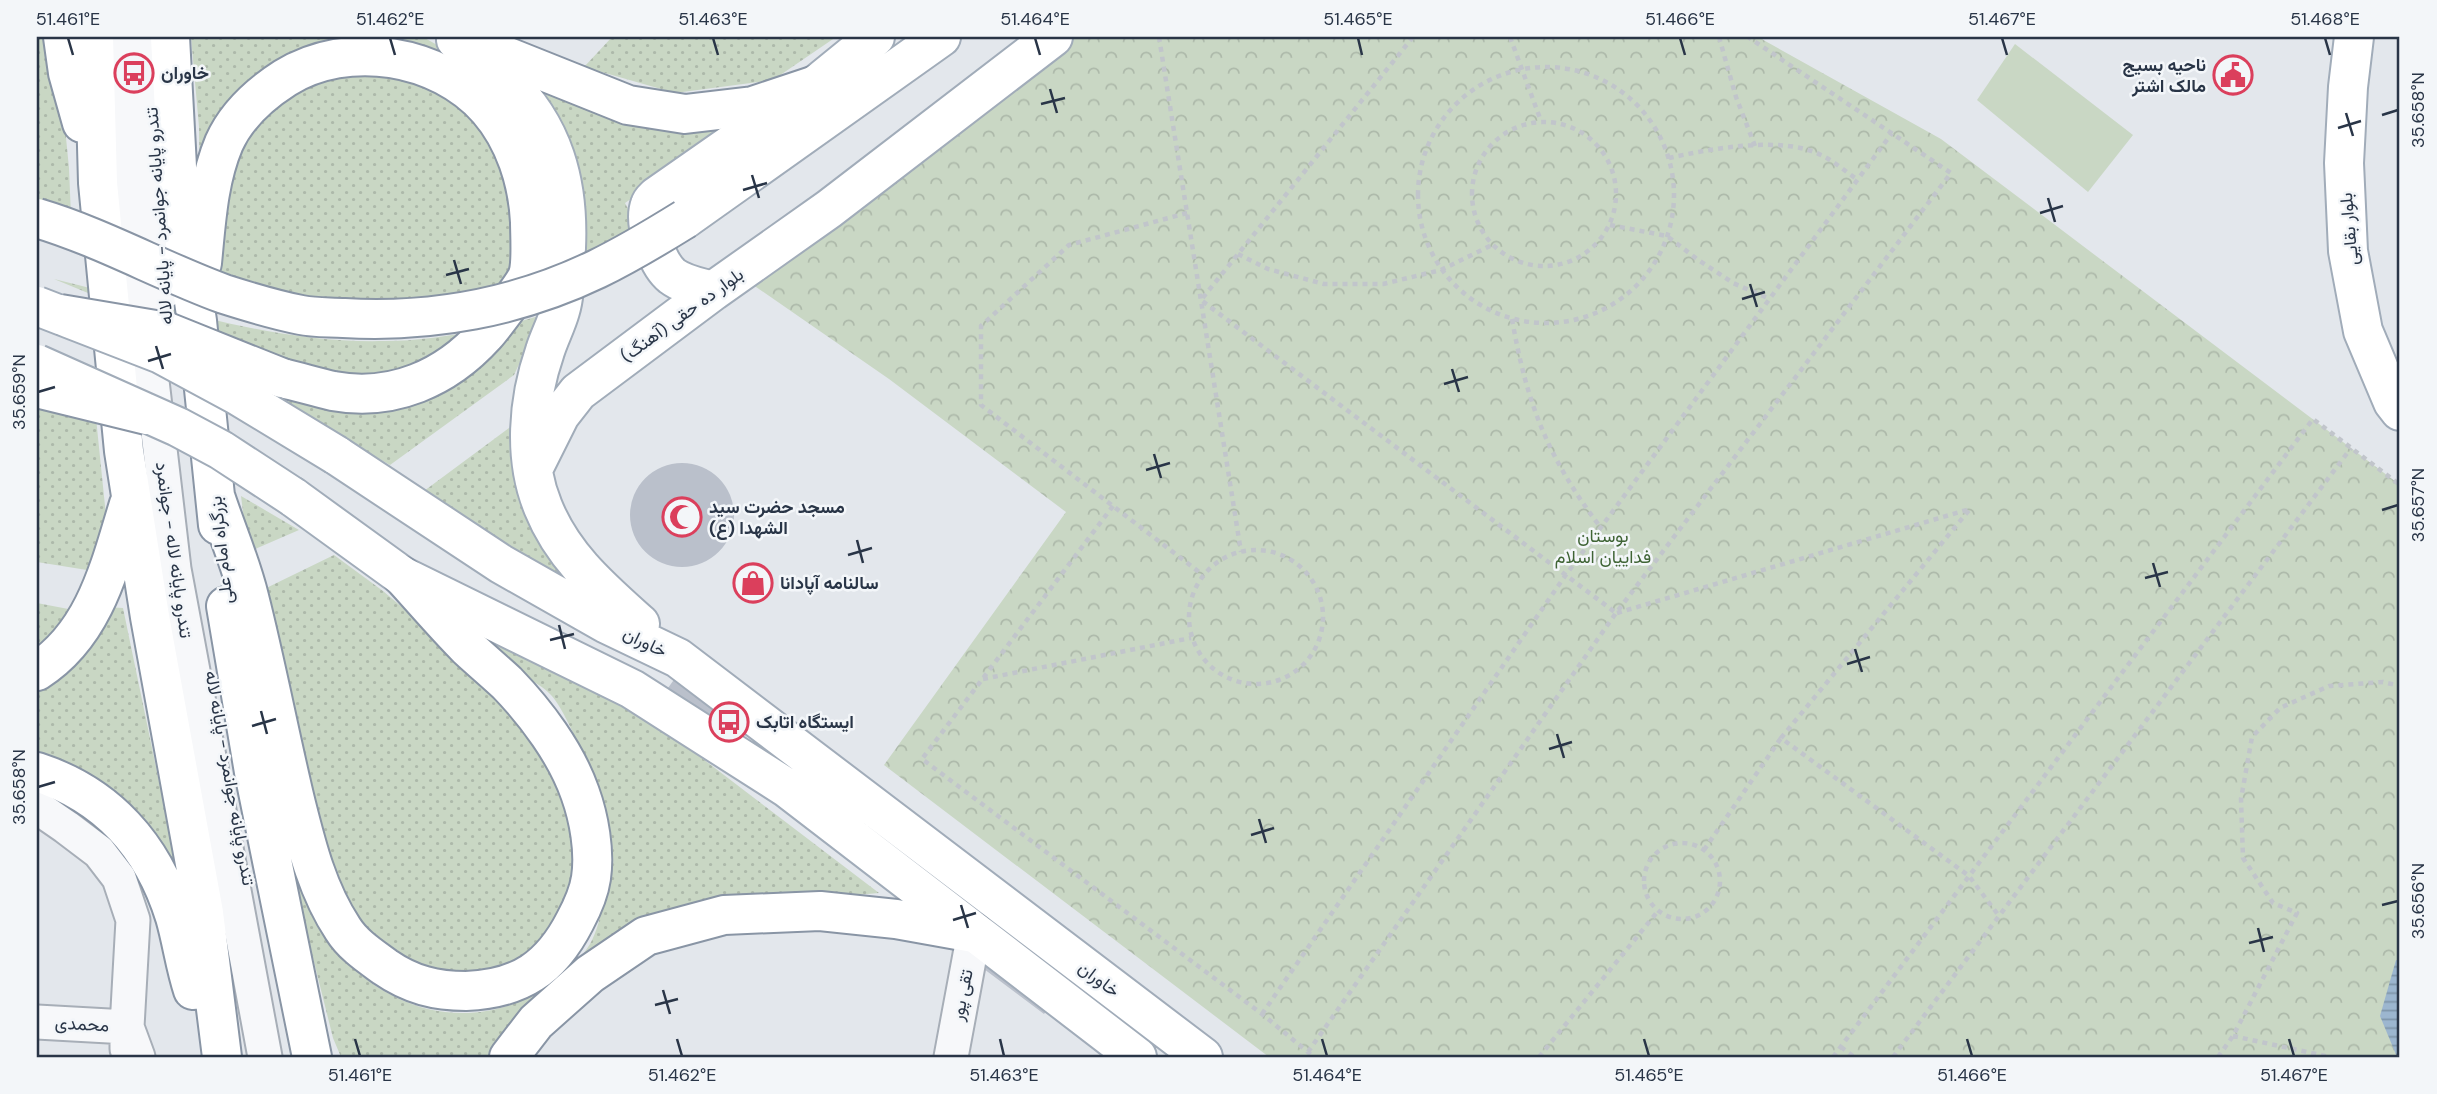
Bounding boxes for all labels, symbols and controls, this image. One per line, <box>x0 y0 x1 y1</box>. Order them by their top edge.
text: 51.461°E <box>36 7 100 31</box>
text: 51.462°E <box>356 7 424 31</box>
text: 51.463°E <box>678 7 748 31</box>
text: 51.464°E <box>1000 7 1070 31</box>
text: 51.465°E <box>1323 7 1393 31</box>
text: 51.466°E <box>1645 7 1715 31</box>
text: 51.467°E <box>1968 7 2036 31</box>
text: 51.468°E <box>2290 7 2360 31</box>
bus stop icon: خاوران <box>113 52 155 94</box>
place label: ناحیه بسیج مالک اشتر <box>2122 53 2206 98</box>
public building icon: ناحیه بسیج مالک اشتر <box>2212 54 2254 96</box>
place label: خاوران <box>161 61 209 85</box>
text: 35.658°N <box>2406 72 2430 148</box>
street label: تندرو پایانه جوانمرد - پایانه لاله <box>139 106 179 326</box>
street label: بلوار بقایی <box>2334 192 2364 266</box>
street label: بلوار ده حقی (آهنگ) <box>616 262 748 368</box>
text: 35.659°N <box>7 354 31 430</box>
street label: تندرو پایانه لاله - جوانمرد <box>150 460 198 640</box>
text: 35.657°N <box>2406 468 2430 542</box>
street label: بزرگراه امام علی <box>203 495 239 605</box>
place label: مسجد حضرت سید الشهدا (ع) <box>709 495 845 540</box>
mosque icon: مسجد حضرت سید الشهدا (ع) <box>661 496 703 538</box>
park label: بوستان فداییان اسلام <box>1555 524 1651 569</box>
shop icon: سالنامه آپادانا <box>732 562 774 604</box>
place label: سالنامه آپادانا <box>780 571 879 595</box>
street label: خاوران <box>619 621 671 663</box>
street label: تندرو پایانه جوانمرد - پایانه لاله <box>199 669 261 887</box>
bus stop icon: ایستگاه اتابک <box>708 701 750 743</box>
place label: ایستگاه اتابک <box>756 710 854 734</box>
text: 35.658°N <box>7 749 31 825</box>
text: 35.656°N <box>2406 863 2430 939</box>
street label: خاوران <box>1073 956 1125 1002</box>
street label: تقی پور <box>945 967 979 1024</box>
street label: محمدی <box>54 1011 110 1037</box>
text: 51.461°E <box>328 1063 392 1087</box>
text: 51.462°E <box>648 1063 716 1087</box>
text: 51.463°E <box>969 1063 1039 1087</box>
text: 51.464°E <box>1292 1063 1362 1087</box>
text: 51.465°E <box>1614 1063 1684 1087</box>
text: 51.466°E <box>1937 1063 2007 1087</box>
text: 51.467°E <box>2260 1063 2328 1087</box>

